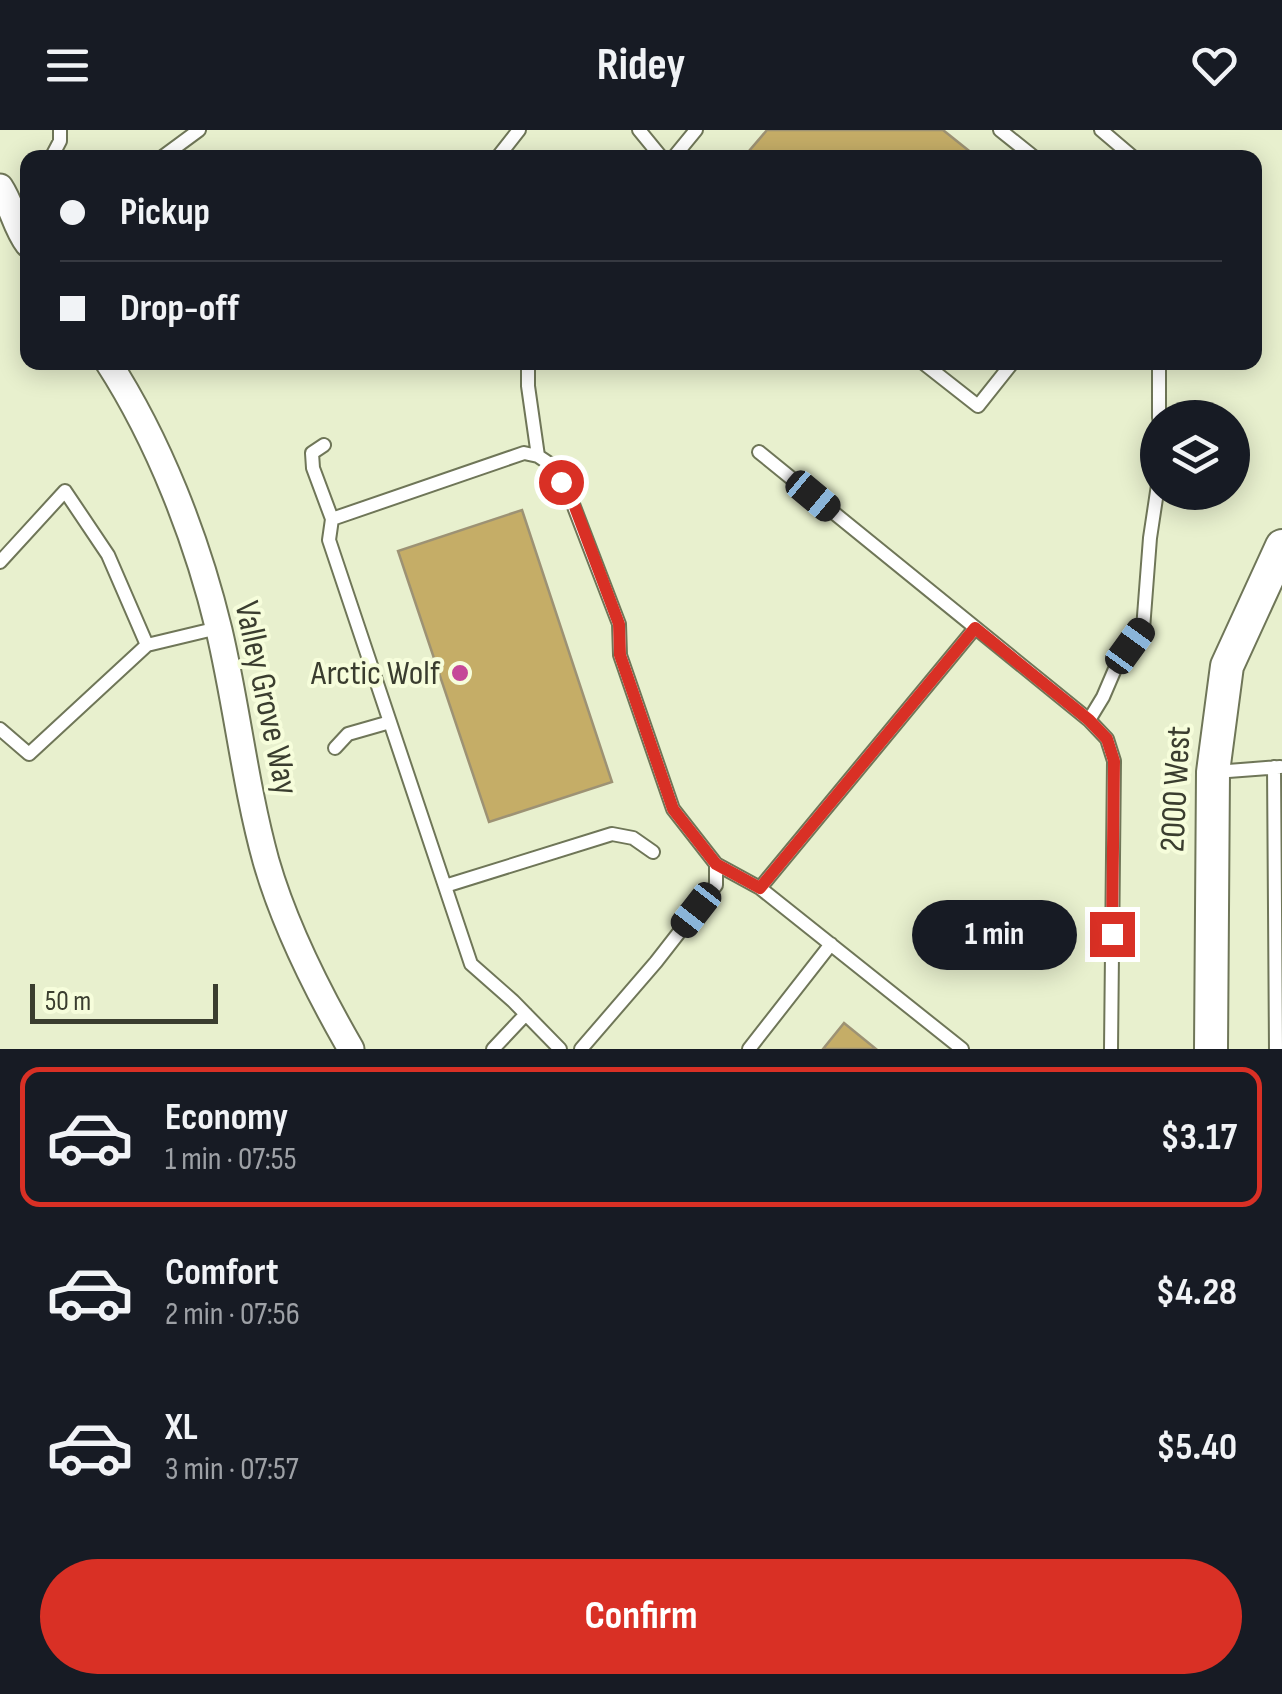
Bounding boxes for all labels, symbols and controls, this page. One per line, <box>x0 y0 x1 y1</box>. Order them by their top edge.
icon: menu <box>40 38 95 93</box>
text: Ridey <box>597 38 685 93</box>
icon: heart <box>1187 38 1242 93</box>
text: Pickup <box>120 190 210 235</box>
text: Drop-off <box>120 286 239 331</box>
map controls <box>1140 400 1250 510</box>
button: layers <box>1140 400 1250 510</box>
route start <box>539 460 584 505</box>
car <box>780 465 846 527</box>
street label: Valley Grove Way <box>225 597 307 799</box>
car <box>1100 613 1160 679</box>
place label: Arctic Wolf <box>310 652 441 695</box>
marker: Arctic Wolf <box>449 662 471 684</box>
street label: 2000 West <box>1151 725 1201 853</box>
car <box>666 877 726 943</box>
callout: 1 min <box>912 899 1077 969</box>
route end <box>1090 912 1135 957</box>
text: 1 min <box>965 915 1024 954</box>
scale bar <box>30 979 218 1024</box>
text: 50 m <box>45 985 91 1018</box>
icon: car <box>45 1092 135 1182</box>
text: Economy <box>165 1095 288 1140</box>
text: $3.17 <box>1160 1115 1237 1160</box>
text: 1 min · 07:55 <box>165 1140 297 1179</box>
icon: car <box>45 1247 135 1337</box>
text: Comfort <box>165 1250 279 1295</box>
text: $4.28 <box>1156 1270 1237 1315</box>
text: 2 min · 07:56 <box>165 1295 300 1334</box>
icon: car <box>45 1402 135 1492</box>
text: XL <box>165 1405 198 1450</box>
text: $5.40 <box>1156 1425 1237 1470</box>
text: 3 min · 07:57 <box>165 1450 299 1489</box>
button: Confirm <box>40 1559 1242 1674</box>

